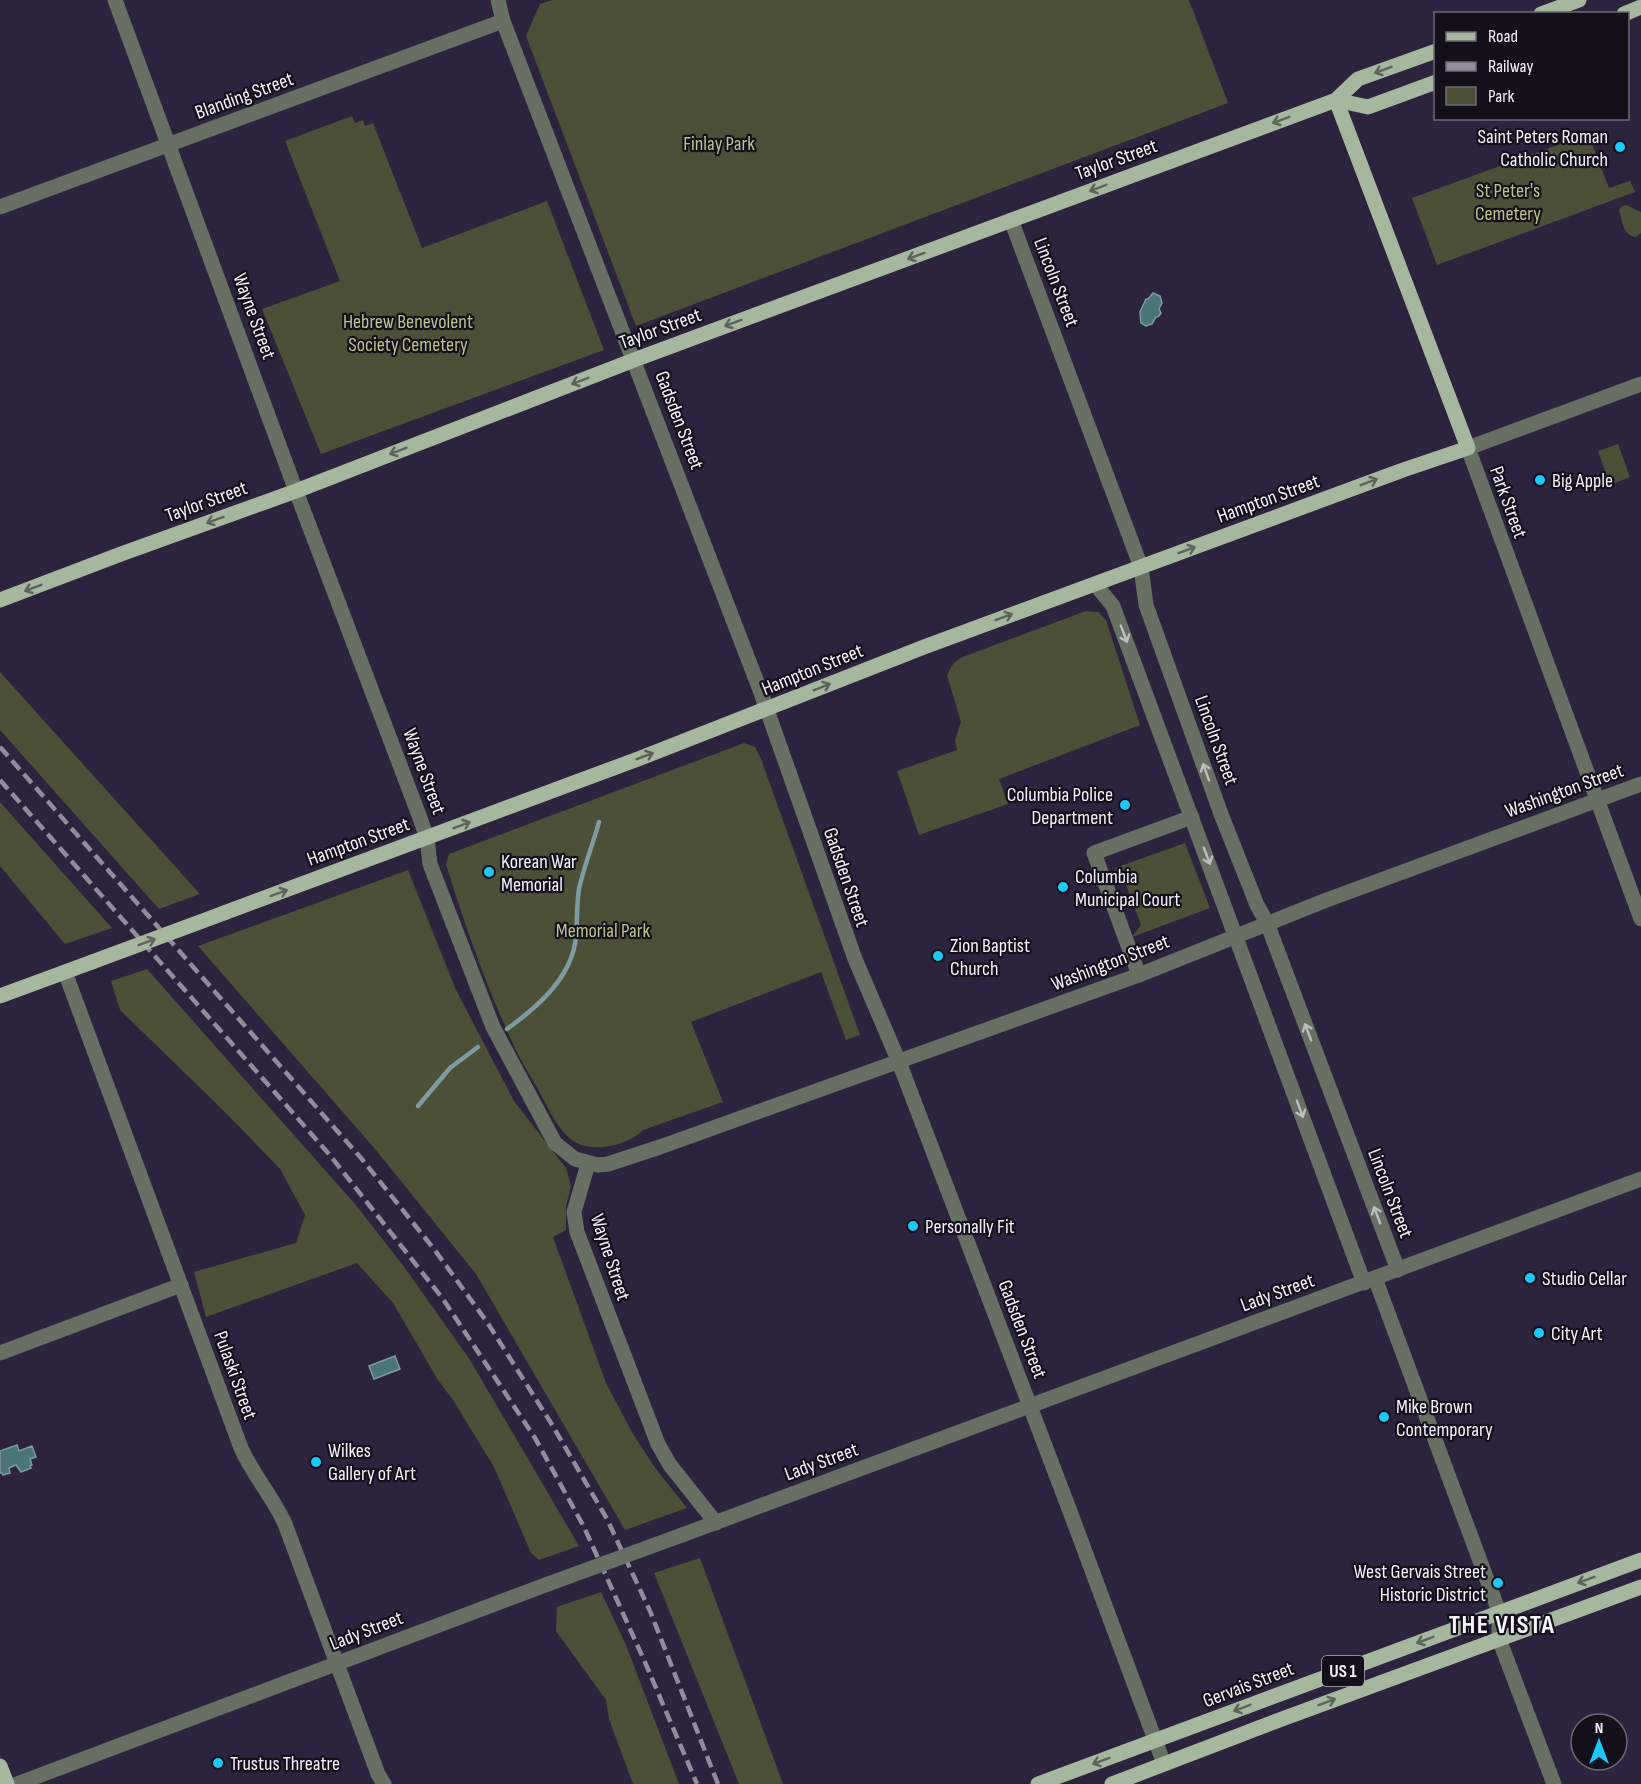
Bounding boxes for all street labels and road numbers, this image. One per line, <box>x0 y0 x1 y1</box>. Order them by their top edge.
street label: Blanding Street <box>192 67 297 125</box>
street label: Taylor Street <box>1072 134 1160 186</box>
street label: Lincoln Street <box>1028 234 1084 330</box>
street label: Wayne Street <box>227 270 281 363</box>
street label: Taylor Street <box>616 303 704 355</box>
street label: Gadsden Street <box>649 368 709 473</box>
street label: Park Street <box>1484 463 1532 542</box>
street label: Hampton Street <box>1214 469 1323 529</box>
street label: Taylor Street <box>162 476 250 528</box>
street label: Hampton Street <box>758 639 867 701</box>
street label: Lincoln Street <box>1189 692 1243 788</box>
street label: Wayne Street <box>397 725 451 818</box>
street label: Washington Street <box>1502 758 1627 823</box>
street label: Hampton Street <box>304 812 413 872</box>
street label: Gadsden Street <box>818 825 874 930</box>
street label: Washington Street <box>1048 929 1173 996</box>
street label: Lincoln Street <box>1362 1145 1418 1241</box>
street label: Wayne Street <box>585 1211 635 1304</box>
street label: Lady Street <box>1237 1269 1317 1317</box>
street label: Gadsden Street <box>992 1277 1052 1382</box>
street label: Pulaski Street <box>208 1328 262 1423</box>
street label: Lady Street <box>781 1438 861 1486</box>
street label: Lady Street <box>326 1606 406 1656</box>
road number: US 1 <box>1322 1656 1364 1686</box>
street label: Gervais Street <box>1200 1657 1297 1713</box>

